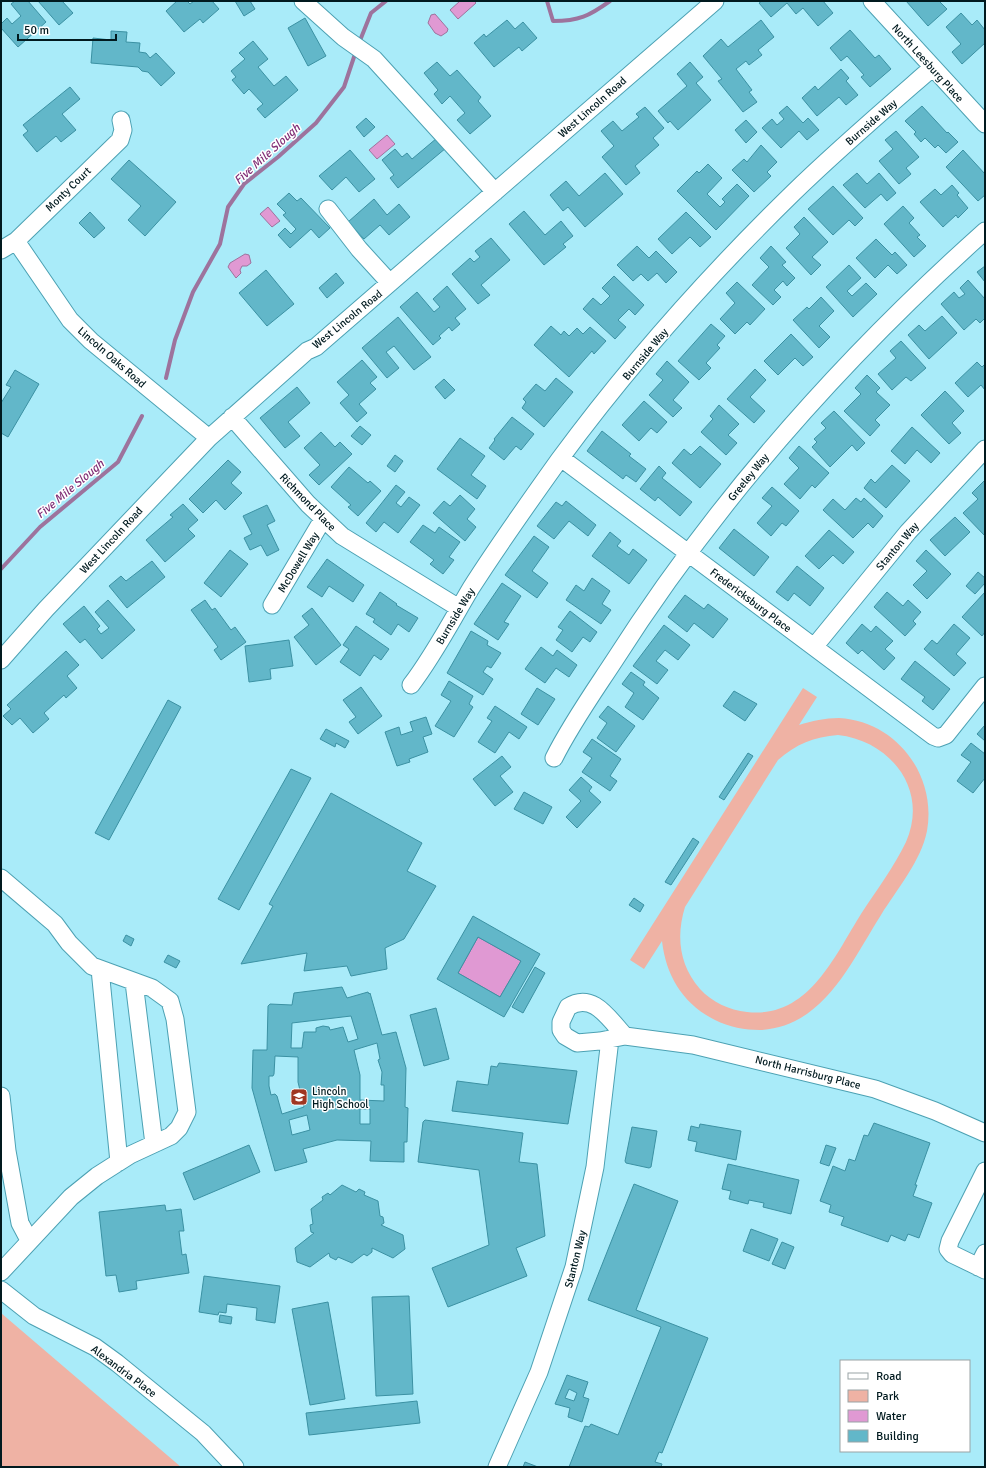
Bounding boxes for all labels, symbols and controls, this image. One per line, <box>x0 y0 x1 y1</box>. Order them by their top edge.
scale bar <box>18 16 116 42</box>
street label: North Leesburg Place <box>889 22 966 105</box>
text: 50 m <box>24 23 49 38</box>
street label: West Lincoln Road <box>556 74 629 141</box>
street label: Burnside Way <box>843 96 900 148</box>
water label: Five Mile Slough <box>231 120 304 188</box>
street label: Monty Court <box>43 164 94 214</box>
street label: West Lincoln Road <box>310 287 385 352</box>
street label: Lincoln Oaks Road <box>75 324 149 391</box>
street label: Burnside Way <box>620 325 671 383</box>
street label: Greeley Way <box>725 450 772 504</box>
water label: Five Mile Slough <box>33 456 108 522</box>
street label: Richmond Place <box>277 471 338 534</box>
street label: West Lincoln Road <box>77 504 146 576</box>
street label: Stanton Way <box>873 519 922 573</box>
street label: McDowell Way <box>275 529 322 595</box>
street label: Fredericksburg Place <box>707 566 794 635</box>
street label: Burnside Way <box>433 585 478 647</box>
street label: North Harrisburg Place <box>754 1053 862 1092</box>
place label: Lincoln High School <box>312 1085 369 1111</box>
school or university icon: Lincoln High School <box>289 1087 309 1107</box>
street label: Stanton Way <box>562 1228 589 1289</box>
street label: Alexandria Place <box>88 1343 159 1400</box>
legend <box>840 1360 970 1452</box>
text: Road <box>876 1369 902 1384</box>
text: Park <box>876 1389 899 1404</box>
text: Water <box>876 1409 907 1424</box>
text: Building <box>876 1429 919 1444</box>

